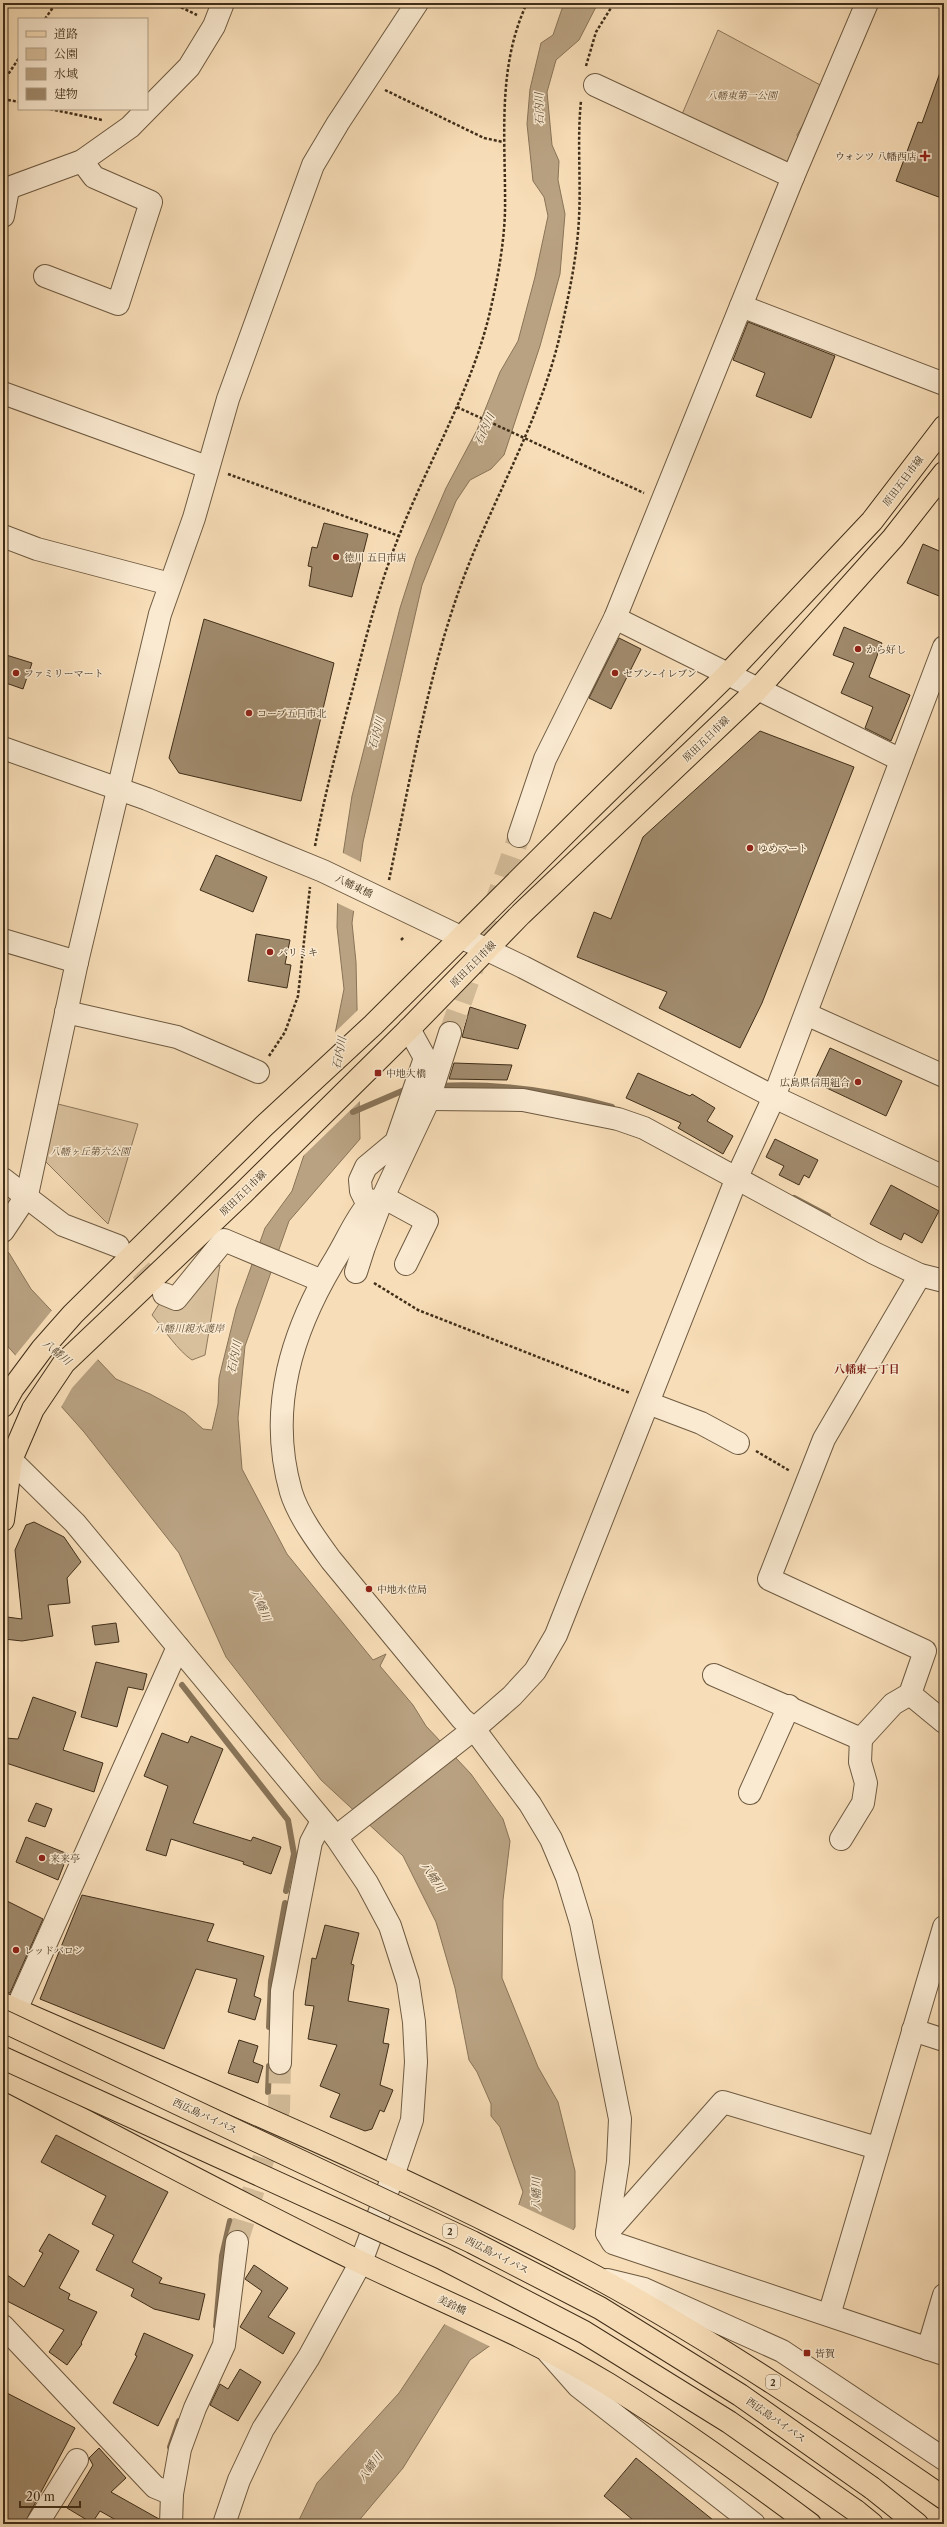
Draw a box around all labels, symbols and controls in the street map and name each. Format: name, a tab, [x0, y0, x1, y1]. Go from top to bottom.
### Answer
legend	[18, 18, 148, 110]
text: 道路	[54, 26, 78, 41]
text: 公園	[54, 46, 78, 61]
text: 水域	[54, 66, 78, 81]
text: 建物	[54, 86, 78, 101]
park label: 八幡東第一公園	[707, 89, 779, 102]
water label: 石内川	[532, 91, 546, 126]
place label: ウォンツ 八幡西店	[835, 150, 917, 163]
marker: ウォンツ 八幡西店	[920, 151, 930, 161]
water label: 石内川	[471, 410, 498, 447]
street label: 原田五日市線	[880, 453, 926, 509]
place label: 徳川 五日市店	[344, 551, 407, 564]
marker: 徳川 五日市店	[331, 552, 341, 562]
place label: から好し	[866, 643, 906, 656]
marker: から好し	[853, 644, 863, 654]
place label: ファミリーマート	[24, 667, 104, 680]
place label: セブン-イレブン	[623, 667, 697, 680]
marker: ファミリーマート	[11, 668, 21, 678]
marker: セブン-イレブン	[610, 668, 620, 678]
place label: コープ五日市北	[257, 707, 327, 720]
marker: コープ五日市北	[244, 708, 254, 718]
street label: 原田五日市線	[680, 713, 732, 765]
water label: 石内川	[365, 714, 387, 751]
place label: ゆめマート	[758, 842, 808, 855]
marker: ゆめマート	[745, 843, 755, 853]
street label: 八幡東橋	[333, 871, 375, 901]
street label: 原田五日市線	[447, 938, 499, 990]
place label: パリミキ	[278, 946, 318, 959]
marker: パリミキ	[265, 947, 275, 957]
water label: 石内川	[329, 1034, 349, 1071]
place label: 中地大橋	[386, 1067, 426, 1080]
marker: 中地大橋	[373, 1068, 383, 1078]
place label: 広島県信用組合	[780, 1076, 850, 1089]
marker: 広島県信用組合	[853, 1077, 863, 1087]
park label: 八幡ヶ丘第六公園	[50, 1145, 132, 1158]
street label: 原田五日市線	[217, 1167, 269, 1219]
park label: 八幡川親水護岸	[154, 1322, 225, 1335]
water label: 八幡川	[40, 1336, 75, 1369]
water label: 石内川	[224, 1338, 244, 1375]
district label: 八幡東一丁目	[834, 1362, 900, 1376]
place label: 中地水位局	[377, 1583, 427, 1596]
marker: 中地水位局	[364, 1584, 374, 1594]
water label: 八幡川	[248, 1587, 274, 1624]
place label: 来来亭	[50, 1852, 80, 1865]
marker: 来来亭	[37, 1853, 47, 1863]
water label: 八幡川	[418, 1859, 448, 1895]
place label: レッドバロン	[24, 1944, 84, 1957]
marker: レッドバロン	[11, 1945, 21, 1955]
street label: 西広島バイパス	[171, 2095, 239, 2137]
water label: 八幡川	[529, 2176, 543, 2211]
road number: 2	[443, 2224, 457, 2238]
street label: 西広島バイパス	[463, 2233, 531, 2277]
street label: 美鈴橋	[436, 2293, 468, 2317]
place label: 皆賀	[815, 2347, 835, 2360]
marker: 皆賀	[802, 2348, 812, 2358]
road number: 2	[766, 2375, 780, 2389]
street label: 西広島バイパス	[744, 2395, 808, 2445]
water label: 八幡川	[355, 2449, 386, 2484]
scale bar	[20, 2483, 80, 2509]
text: 20 m	[26, 2489, 55, 2504]

